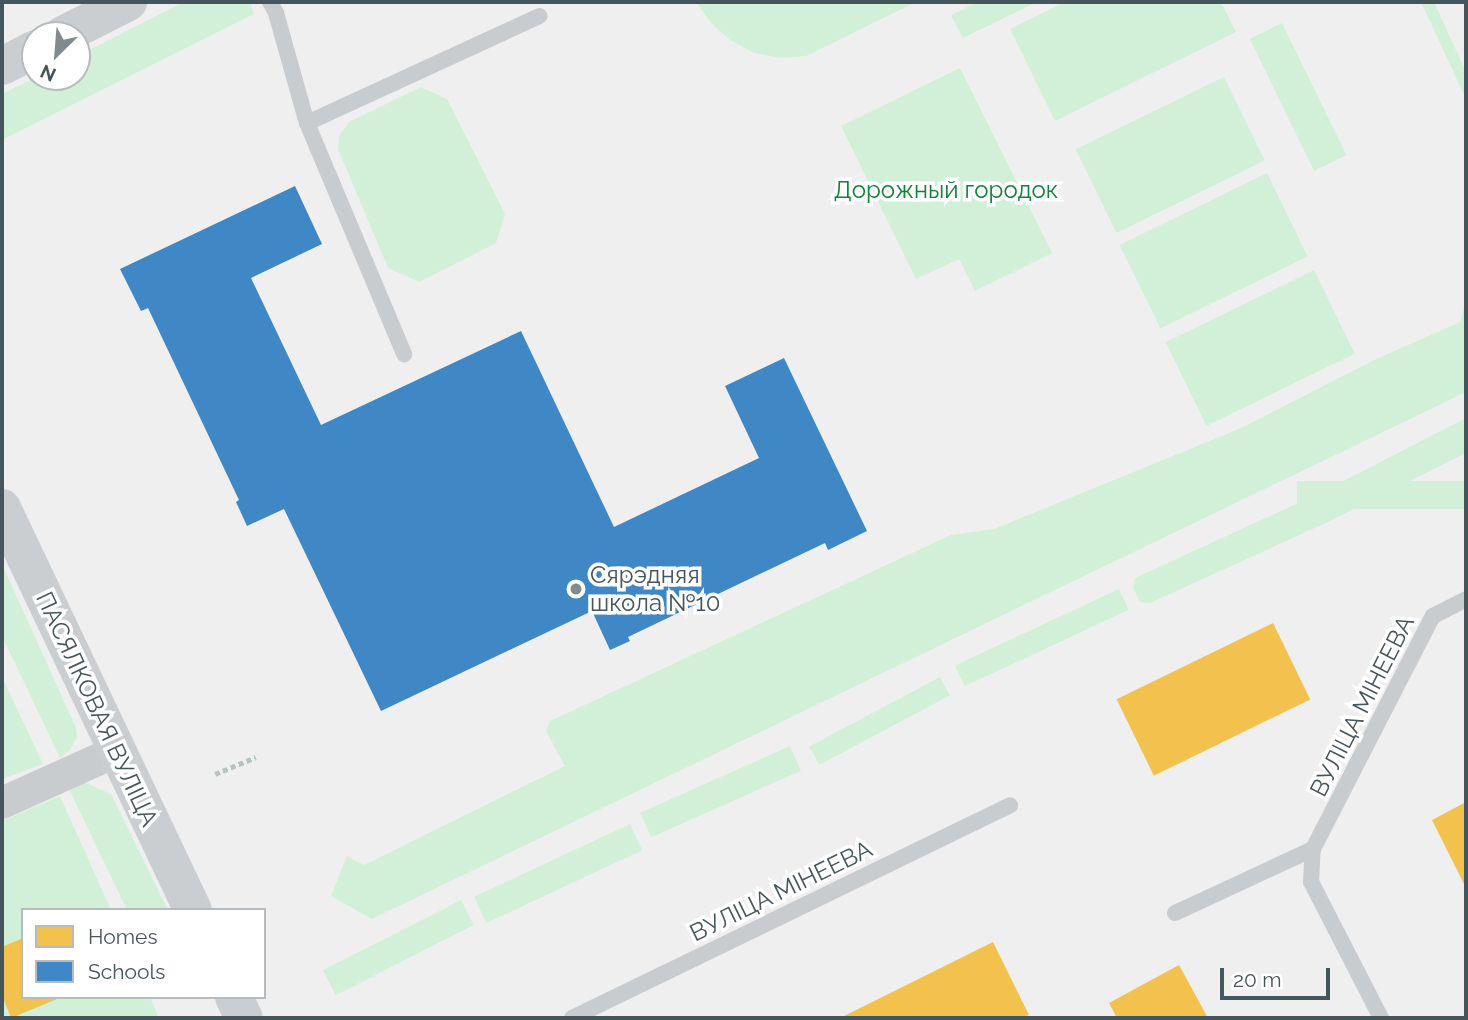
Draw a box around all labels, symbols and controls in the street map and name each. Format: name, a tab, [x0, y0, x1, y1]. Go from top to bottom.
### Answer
north arrow	[21, 21, 91, 91]
text: N	[37, 60, 59, 86]
park label: Дорожный городок	[834, 176, 1058, 204]
place label: Сярэдняя школа №10	[590, 561, 720, 617]
marker: Сярэдняя школа №10	[568, 581, 584, 597]
street label: ПАСЯЛКОВАЯ ВУЛІЦА	[30, 587, 164, 831]
street label: ВУЛІЦА МІНЕЕВА	[1304, 610, 1420, 802]
street label: ВУЛІЦА МІНЕЕВА	[685, 834, 877, 948]
legend	[21, 908, 266, 999]
text: Homes	[88, 924, 158, 949]
scale bar	[1223, 954, 1333, 998]
text: Schools	[88, 959, 165, 984]
text: 20 m	[1233, 967, 1281, 992]

